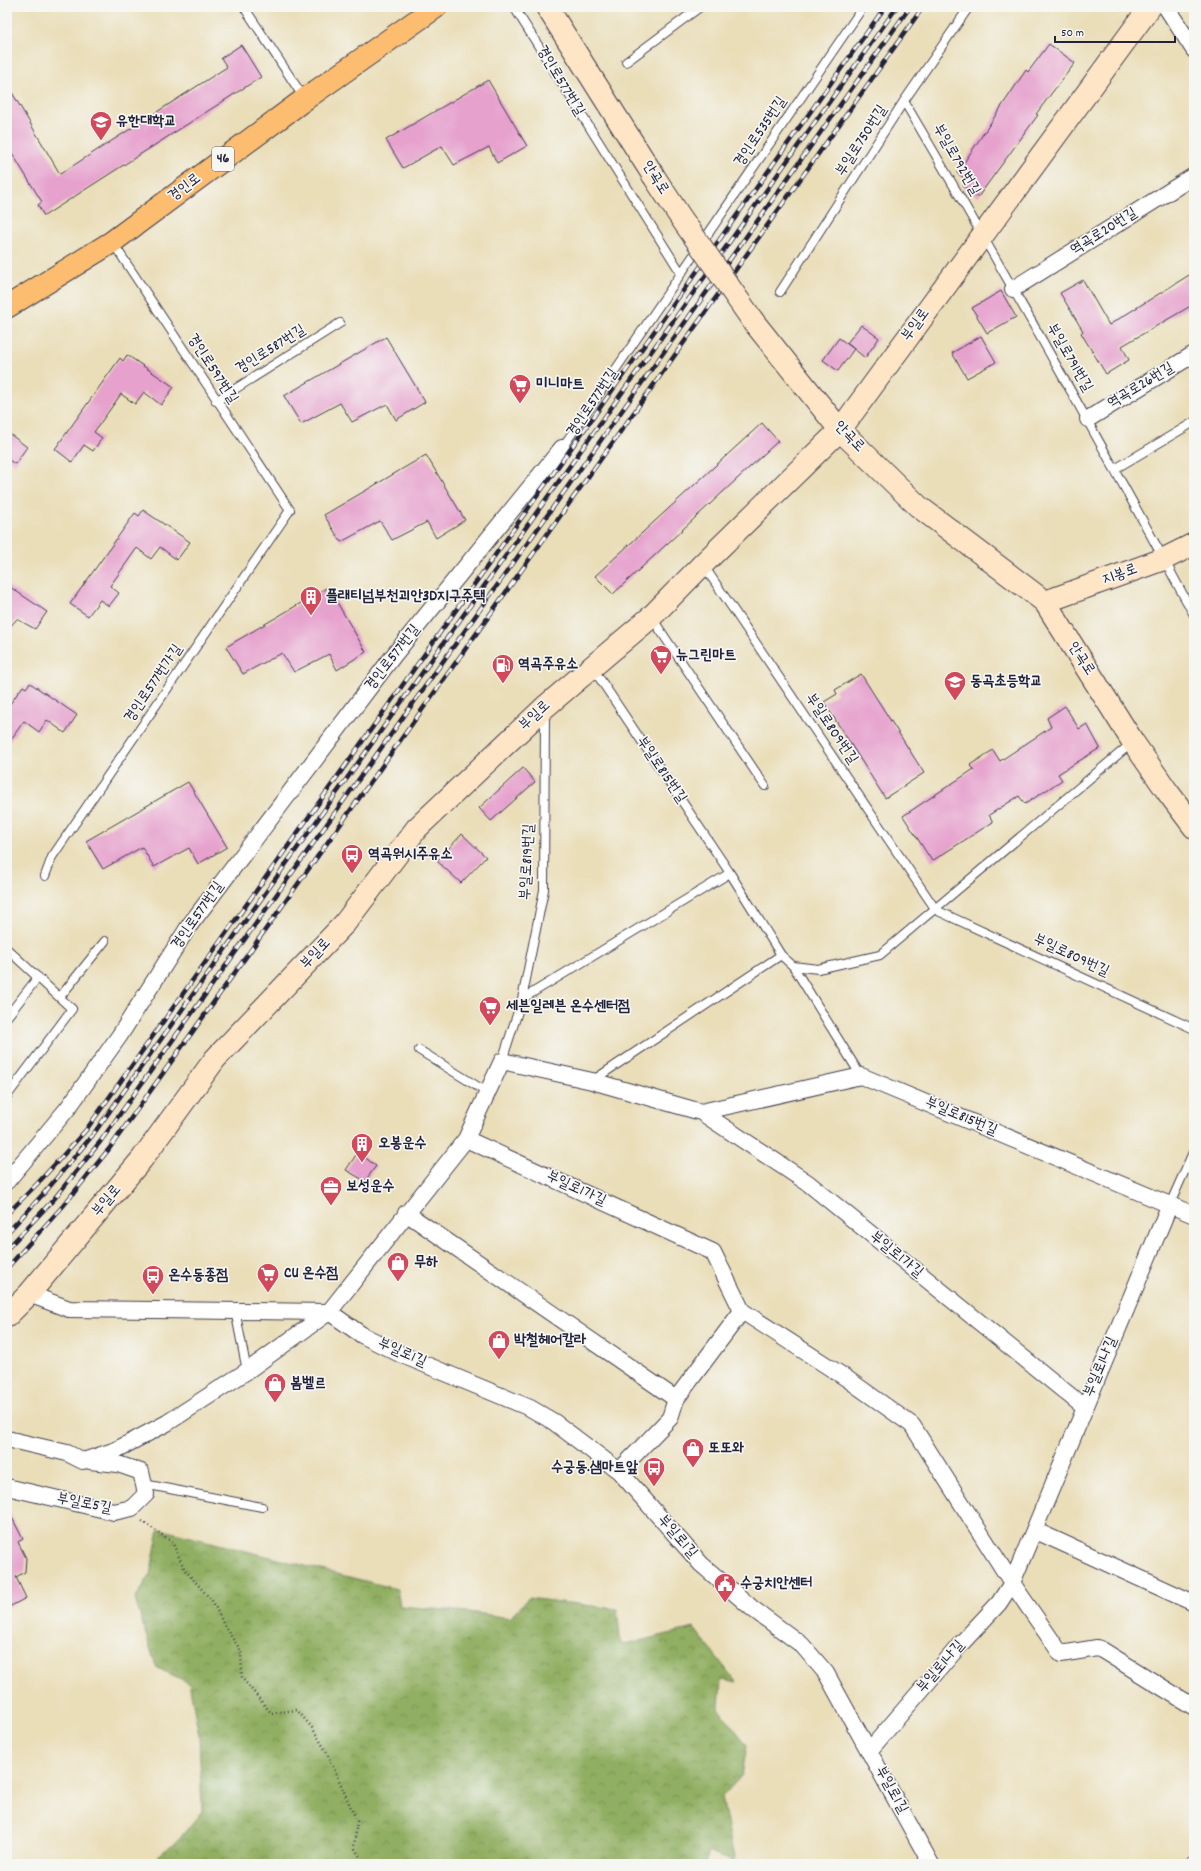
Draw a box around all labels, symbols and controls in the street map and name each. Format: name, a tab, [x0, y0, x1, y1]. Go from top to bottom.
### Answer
scale bar	[1055, 18, 1175, 44]
text: 50 m	[1061, 25, 1084, 42]
street label: 경인로577번길	[530, 42, 590, 120]
street label: 경인로535번길	[729, 92, 793, 172]
street label: 부일로750번길	[831, 101, 893, 181]
school or university icon: 유한대학교	[88, 109, 114, 142]
place label: 유한대학교	[116, 111, 176, 133]
street label: 부일로792번길	[927, 120, 985, 200]
road number: 46	[212, 147, 234, 171]
street label: 안곡로	[636, 157, 674, 199]
street label: 경인로	[164, 168, 206, 208]
street label: 역곡로20번길	[1066, 203, 1142, 261]
street label: 부일로	[896, 304, 936, 346]
street label: 부일로791번길	[1040, 319, 1098, 397]
street label: 경인로587번길	[232, 320, 310, 380]
street label: 경인로597번길	[181, 329, 243, 409]
street label: 역곡로26번길	[1104, 357, 1178, 415]
street label: 경인로577번길	[562, 364, 624, 442]
supermarket icon: 미니마트	[507, 372, 533, 405]
place label: 미니마트	[536, 374, 584, 396]
street label: 안곡로	[829, 416, 869, 458]
street label: 지봉로	[1099, 558, 1141, 592]
building icon: 플래티넘부천괴안3D지구주택	[298, 584, 324, 617]
place label: 플래티넘부천괴안3D지구주택	[326, 586, 485, 608]
street label: 경인로577번길	[360, 620, 426, 696]
street label: 안곡로	[1062, 638, 1100, 680]
street label: 경인로577번가길	[119, 640, 189, 728]
supermarket icon: 뉴그린마트	[648, 643, 674, 676]
place label: 뉴그린마트	[676, 645, 736, 667]
fuel station icon: 역곡주유소	[490, 652, 516, 685]
place label: 역곡주유소	[518, 654, 578, 676]
school or university icon: 동곡초등학교	[942, 669, 968, 702]
place label: 동곡초등학교	[970, 671, 1042, 693]
street label: 부일로809번길	[799, 689, 863, 769]
street label: 부일로	[514, 696, 556, 736]
street label: 부일로815번길	[630, 732, 692, 808]
street label: 부일로819번길	[515, 823, 541, 901]
bus stop icon: 역곡워시주유소	[339, 842, 365, 875]
place label: 역곡워시주유소	[368, 844, 453, 866]
street label: 경인로577번길	[166, 877, 230, 955]
street label: 부일로809번길	[1029, 929, 1113, 983]
street label: 부일로	[296, 933, 336, 975]
supermarket icon: 세븐일레븐 온수센터점	[477, 994, 503, 1027]
place label: 세븐일레븐 온수센터점	[506, 996, 630, 1018]
street label: 부일로815번길	[921, 1092, 1001, 1142]
building icon: 오봉운수	[349, 1131, 375, 1164]
place label: 오봉운수	[378, 1133, 426, 1155]
street label: 부일로1가길	[543, 1166, 609, 1212]
office icon: 보성운수	[318, 1174, 344, 1207]
place label: 보성운수	[346, 1176, 394, 1198]
street label: 부일로	[87, 1180, 127, 1222]
street label: 부일로1가길	[864, 1226, 928, 1284]
shop icon: 무하	[385, 1250, 411, 1283]
place label: 무하	[414, 1252, 438, 1274]
supermarket icon: CU 온수점	[255, 1261, 281, 1294]
bus stop icon: 온수동종점	[140, 1263, 166, 1296]
place label: CU 온수점	[284, 1263, 338, 1285]
place label: 온수동종점	[168, 1265, 228, 1287]
shop icon: 박철헤어칼라	[486, 1328, 512, 1361]
place label: 박철헤어칼라	[514, 1330, 586, 1352]
street label: 부일로1길	[374, 1332, 430, 1374]
street label: 부일로1나길	[1078, 1333, 1124, 1401]
shop icon: 봄벨르	[262, 1371, 288, 1404]
place label: 봄벨르	[290, 1373, 326, 1395]
shop icon: 또또와	[680, 1436, 706, 1469]
place label: 또또와	[708, 1438, 744, 1460]
bus stop icon: 수궁동.샘마트앞	[641, 1455, 667, 1488]
place label: 수궁동.샘마트앞	[551, 1457, 638, 1479]
street label: 부일로5길	[55, 1488, 113, 1520]
street label: 부일로1길	[652, 1510, 702, 1564]
public building icon: 수궁치안센터	[712, 1571, 738, 1604]
place label: 수궁치안센터	[740, 1573, 812, 1595]
street label: 부일로1나길	[912, 1636, 970, 1698]
street label: 부일로1길	[869, 1762, 913, 1818]

